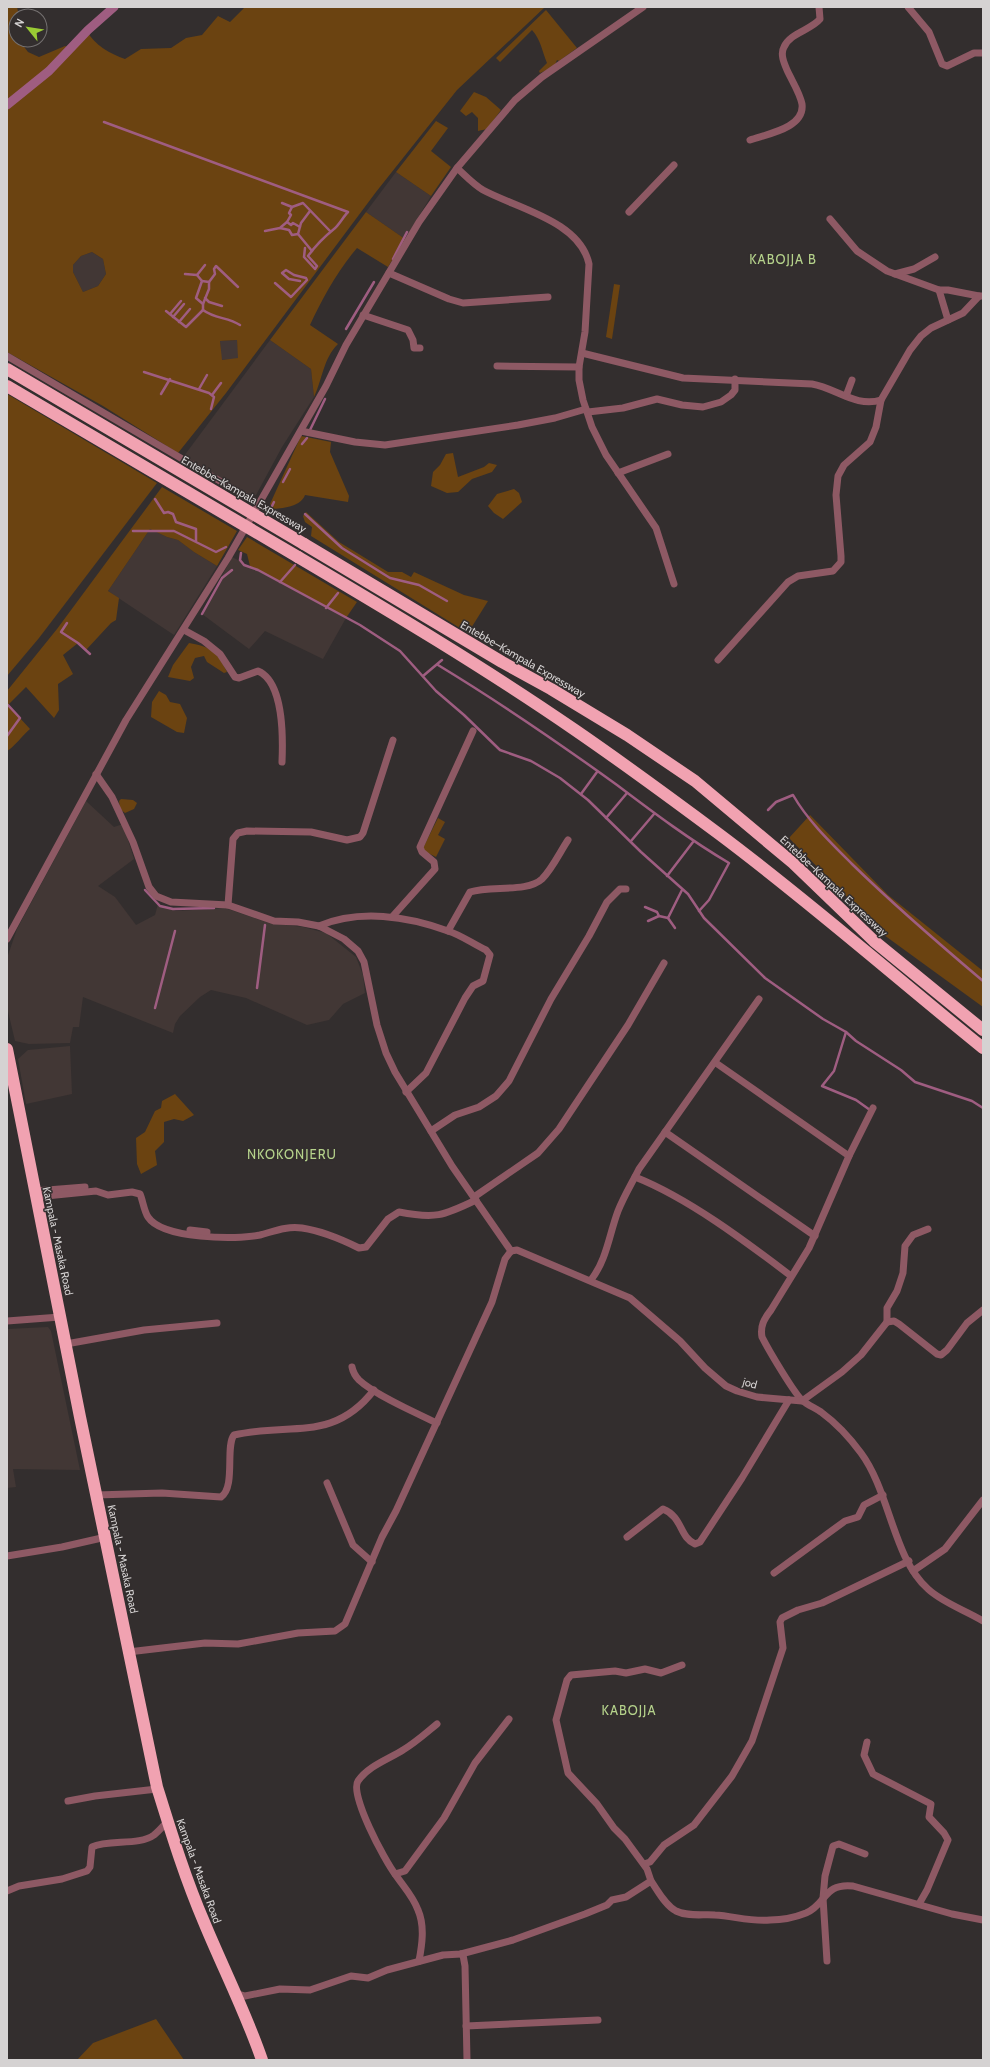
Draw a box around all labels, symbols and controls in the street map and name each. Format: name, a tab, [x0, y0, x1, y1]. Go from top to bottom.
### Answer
north arrow	[8, 8, 48, 48]
text: N	[11, 16, 27, 30]
district label: KABOJJA B	[749, 251, 817, 267]
street label: Entebbe–Kampala Expressway	[179, 452, 309, 536]
street label: Entebbe–Kampala Expressway	[458, 617, 588, 701]
street label: Entebbe–Kampala Expressway	[777, 832, 891, 940]
district label: NKOKONJERU	[247, 1146, 337, 1162]
street label: Kampala - Masaka Road	[40, 1185, 76, 1297]
street label: jod	[740, 1374, 759, 1392]
street label: Kampala - Masaka Road	[105, 1503, 141, 1615]
district label: KABOJJA	[602, 1702, 656, 1718]
street label: Kampala - Masaka Road	[174, 1817, 224, 1925]

